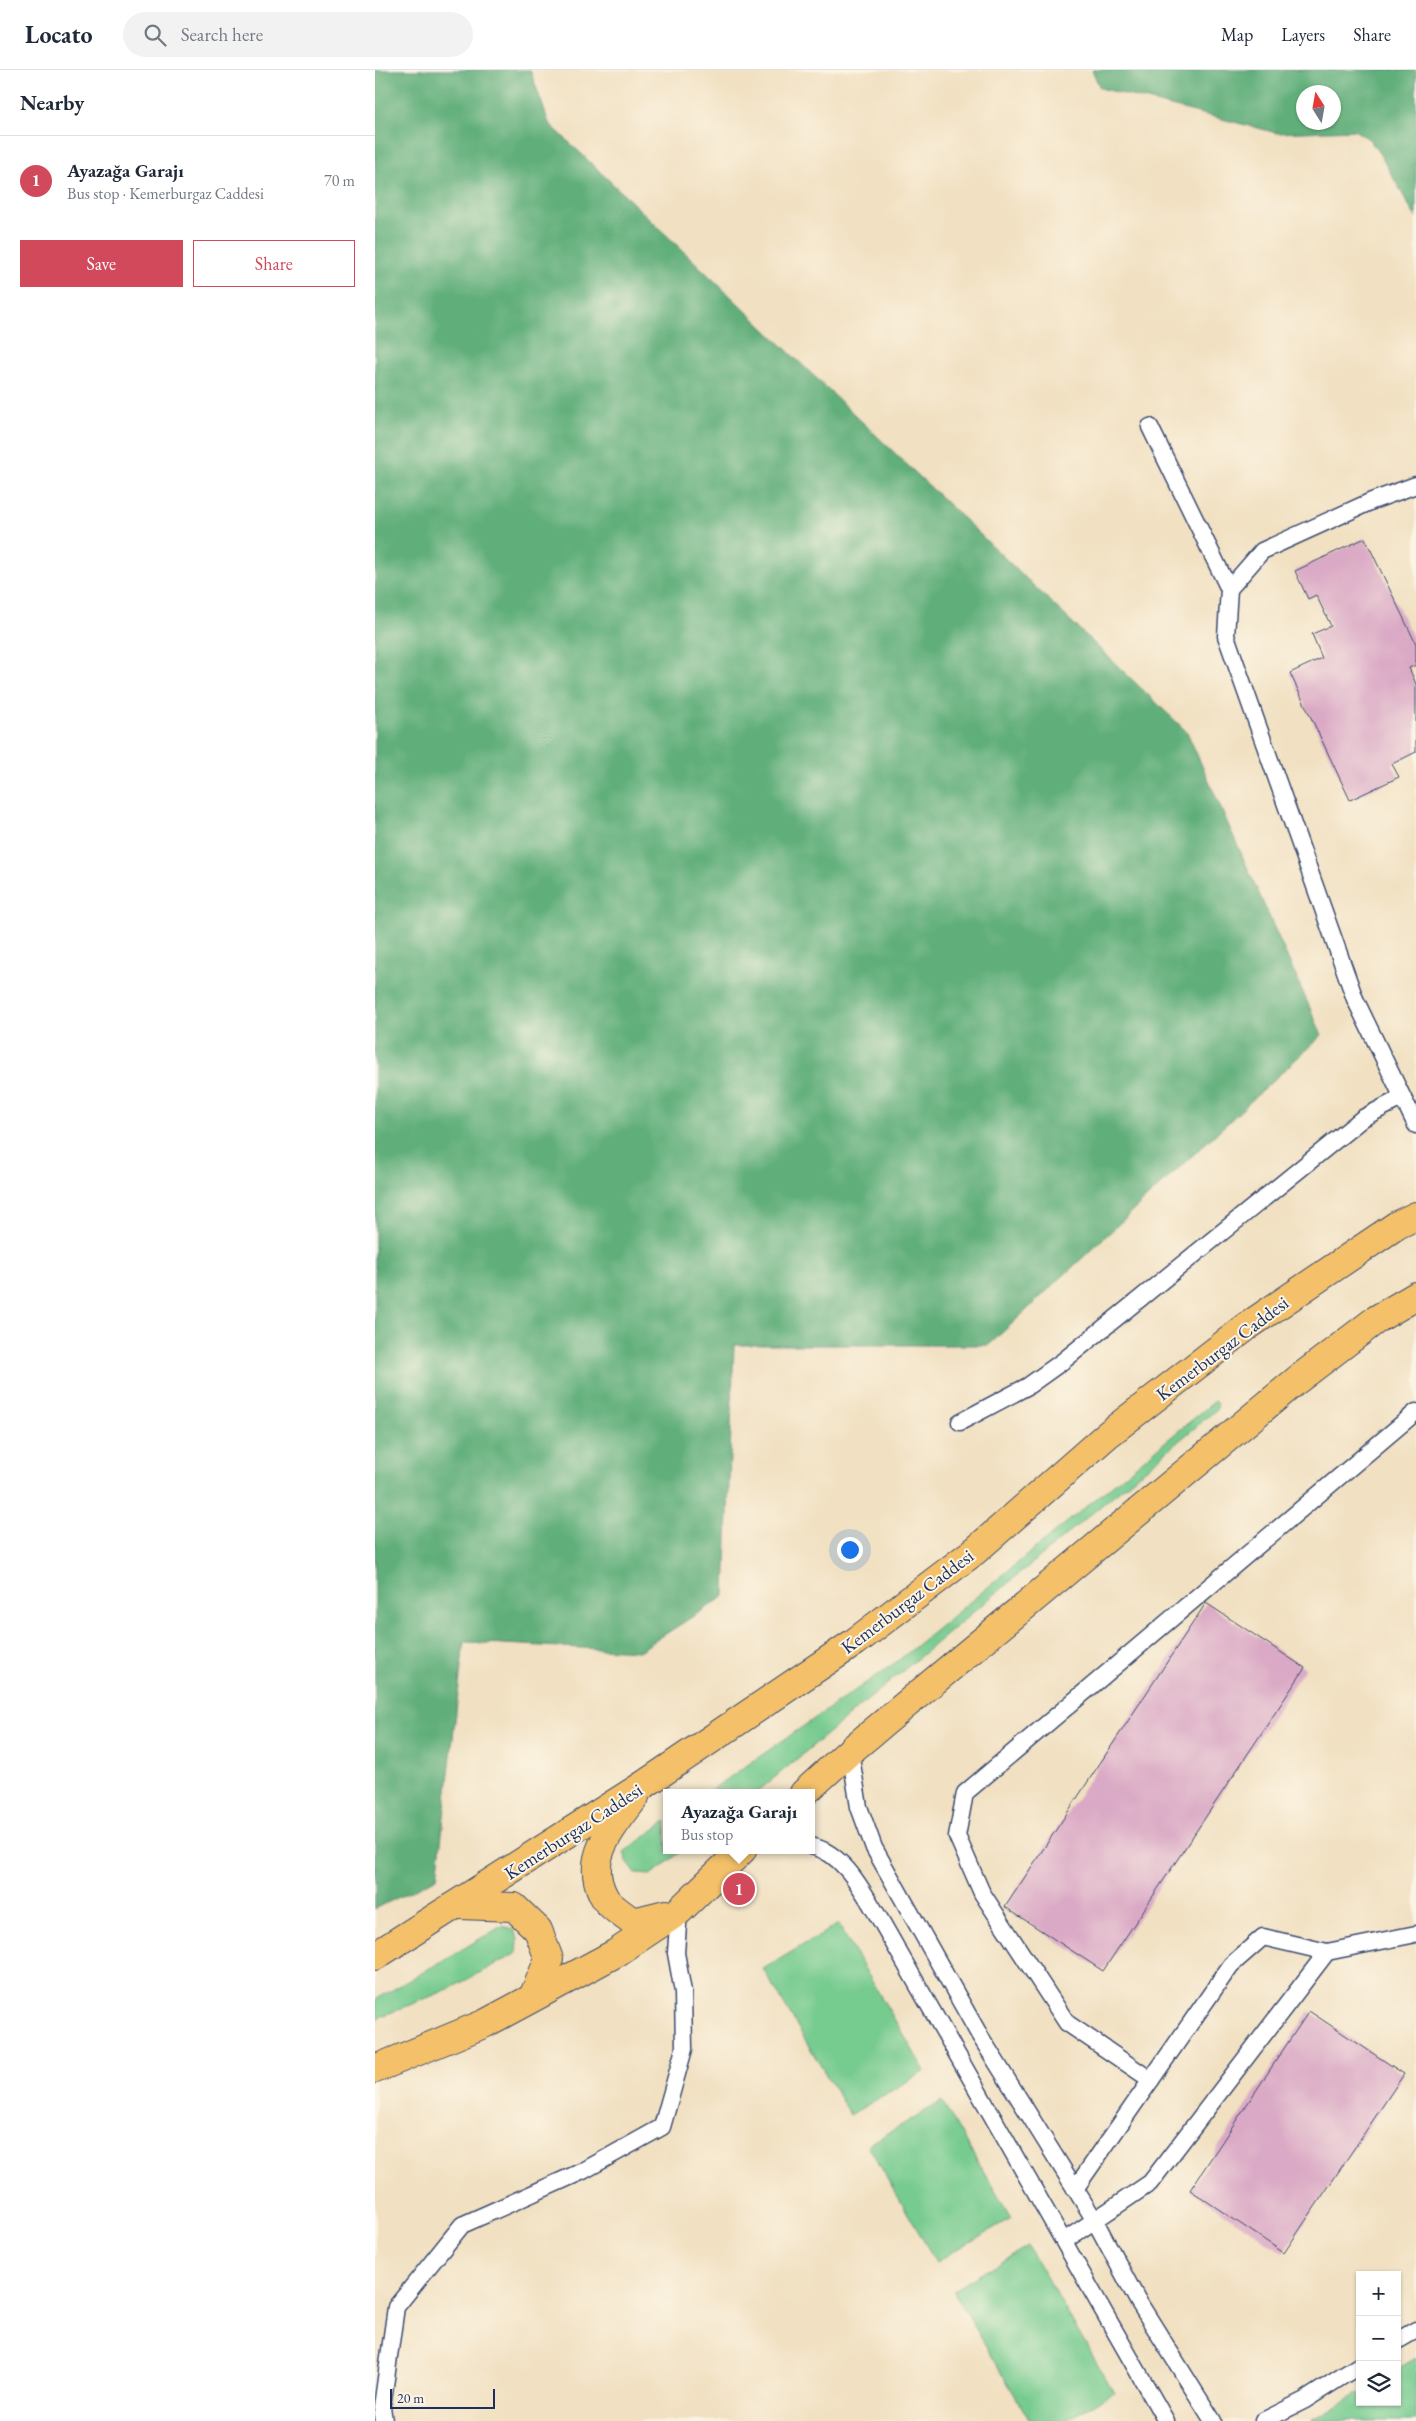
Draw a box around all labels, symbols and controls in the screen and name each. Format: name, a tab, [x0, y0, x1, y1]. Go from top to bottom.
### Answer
search box	[123, 12, 473, 57]
text: Locato	[25, 19, 93, 50]
icon: search	[141, 21, 169, 49]
text: Search here	[181, 22, 263, 47]
text: Map	[1221, 23, 1253, 46]
text: Layers	[1281, 23, 1325, 46]
text: Share	[1353, 23, 1391, 46]
north arrow	[1296, 85, 1341, 130]
text: Nearby	[20, 89, 84, 116]
text: Ayazağa Garajı	[67, 158, 184, 183]
text: 1	[32, 170, 40, 191]
text: 70 m	[324, 170, 355, 191]
text: Bus stop · Kemerburgaz Caddesi	[67, 183, 264, 204]
button: Save	[20, 240, 183, 287]
button: Share	[193, 240, 355, 287]
street label: Kemerburgaz Caddesi	[1151, 1290, 1294, 1407]
your location	[837, 1537, 863, 1563]
street label: Kemerburgaz Caddesi	[836, 1543, 979, 1660]
street label: Kemerburgaz Caddesi	[499, 1777, 647, 1885]
popup	[663, 1789, 815, 1854]
text: Ayazağa Garajı	[681, 1799, 797, 1824]
text: Bus stop	[681, 1824, 733, 1845]
pin: 1	[723, 1870, 755, 1908]
map controls	[1356, 2271, 1401, 2406]
button: +	[1356, 2271, 1401, 2316]
button: −	[1356, 2316, 1401, 2361]
button: layers	[1356, 2361, 1401, 2406]
scale bar	[390, 2386, 495, 2409]
text: 20 m	[397, 2389, 424, 2407]

